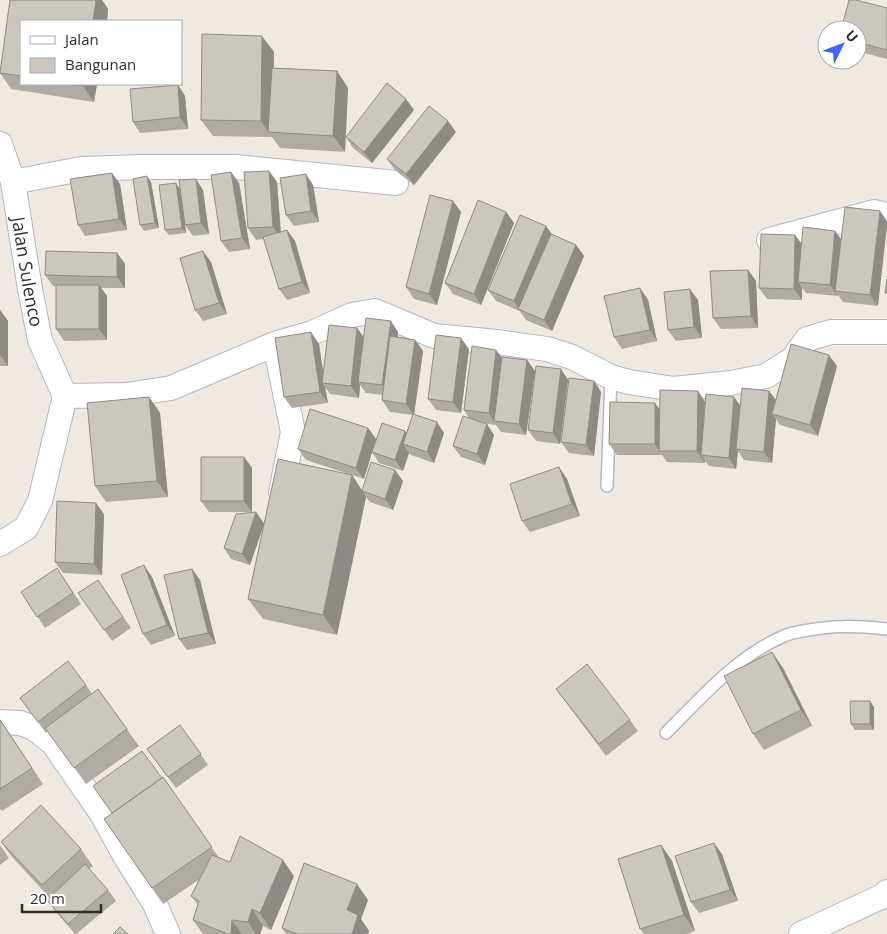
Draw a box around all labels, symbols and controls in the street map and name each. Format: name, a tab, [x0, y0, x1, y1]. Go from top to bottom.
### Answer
legend	[20, 20, 182, 85]
north arrow	[817, 20, 867, 70]
text: U	[841, 26, 863, 46]
text: Jalan	[63, 29, 99, 49]
text: Bangunan	[65, 54, 136, 74]
street label: Jalan Sulenco	[6, 213, 49, 329]
scale bar	[22, 882, 101, 914]
text: 20 m	[30, 888, 65, 908]

